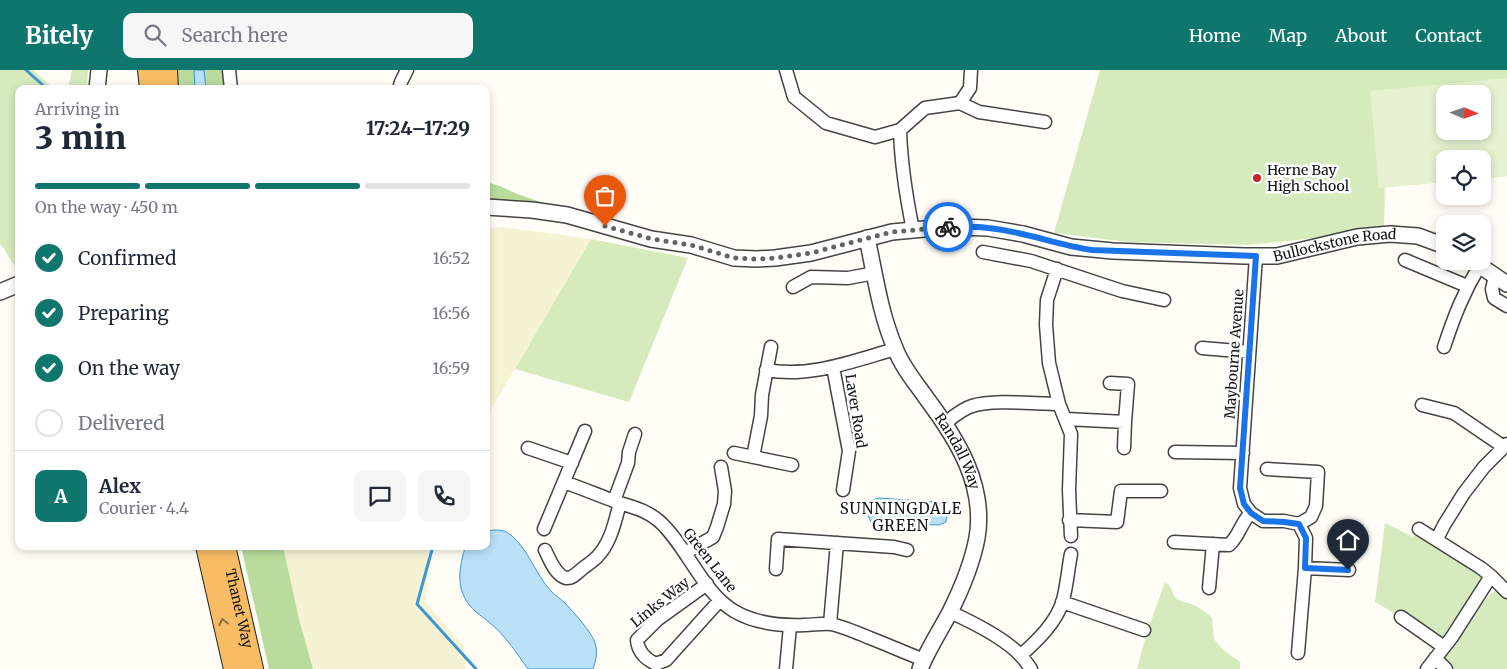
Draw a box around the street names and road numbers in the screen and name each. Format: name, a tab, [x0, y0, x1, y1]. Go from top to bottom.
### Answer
street label: Bullockstone Road	[1271, 225, 1397, 266]
street label: Maybourne Avenue	[1220, 288, 1248, 420]
street label: Laver Road	[841, 372, 871, 450]
street label: Randall Way	[931, 409, 984, 492]
street label: Green Lane	[679, 524, 741, 596]
street label: Thanet Way	[221, 567, 257, 651]
street label: Links Way	[627, 572, 694, 631]

